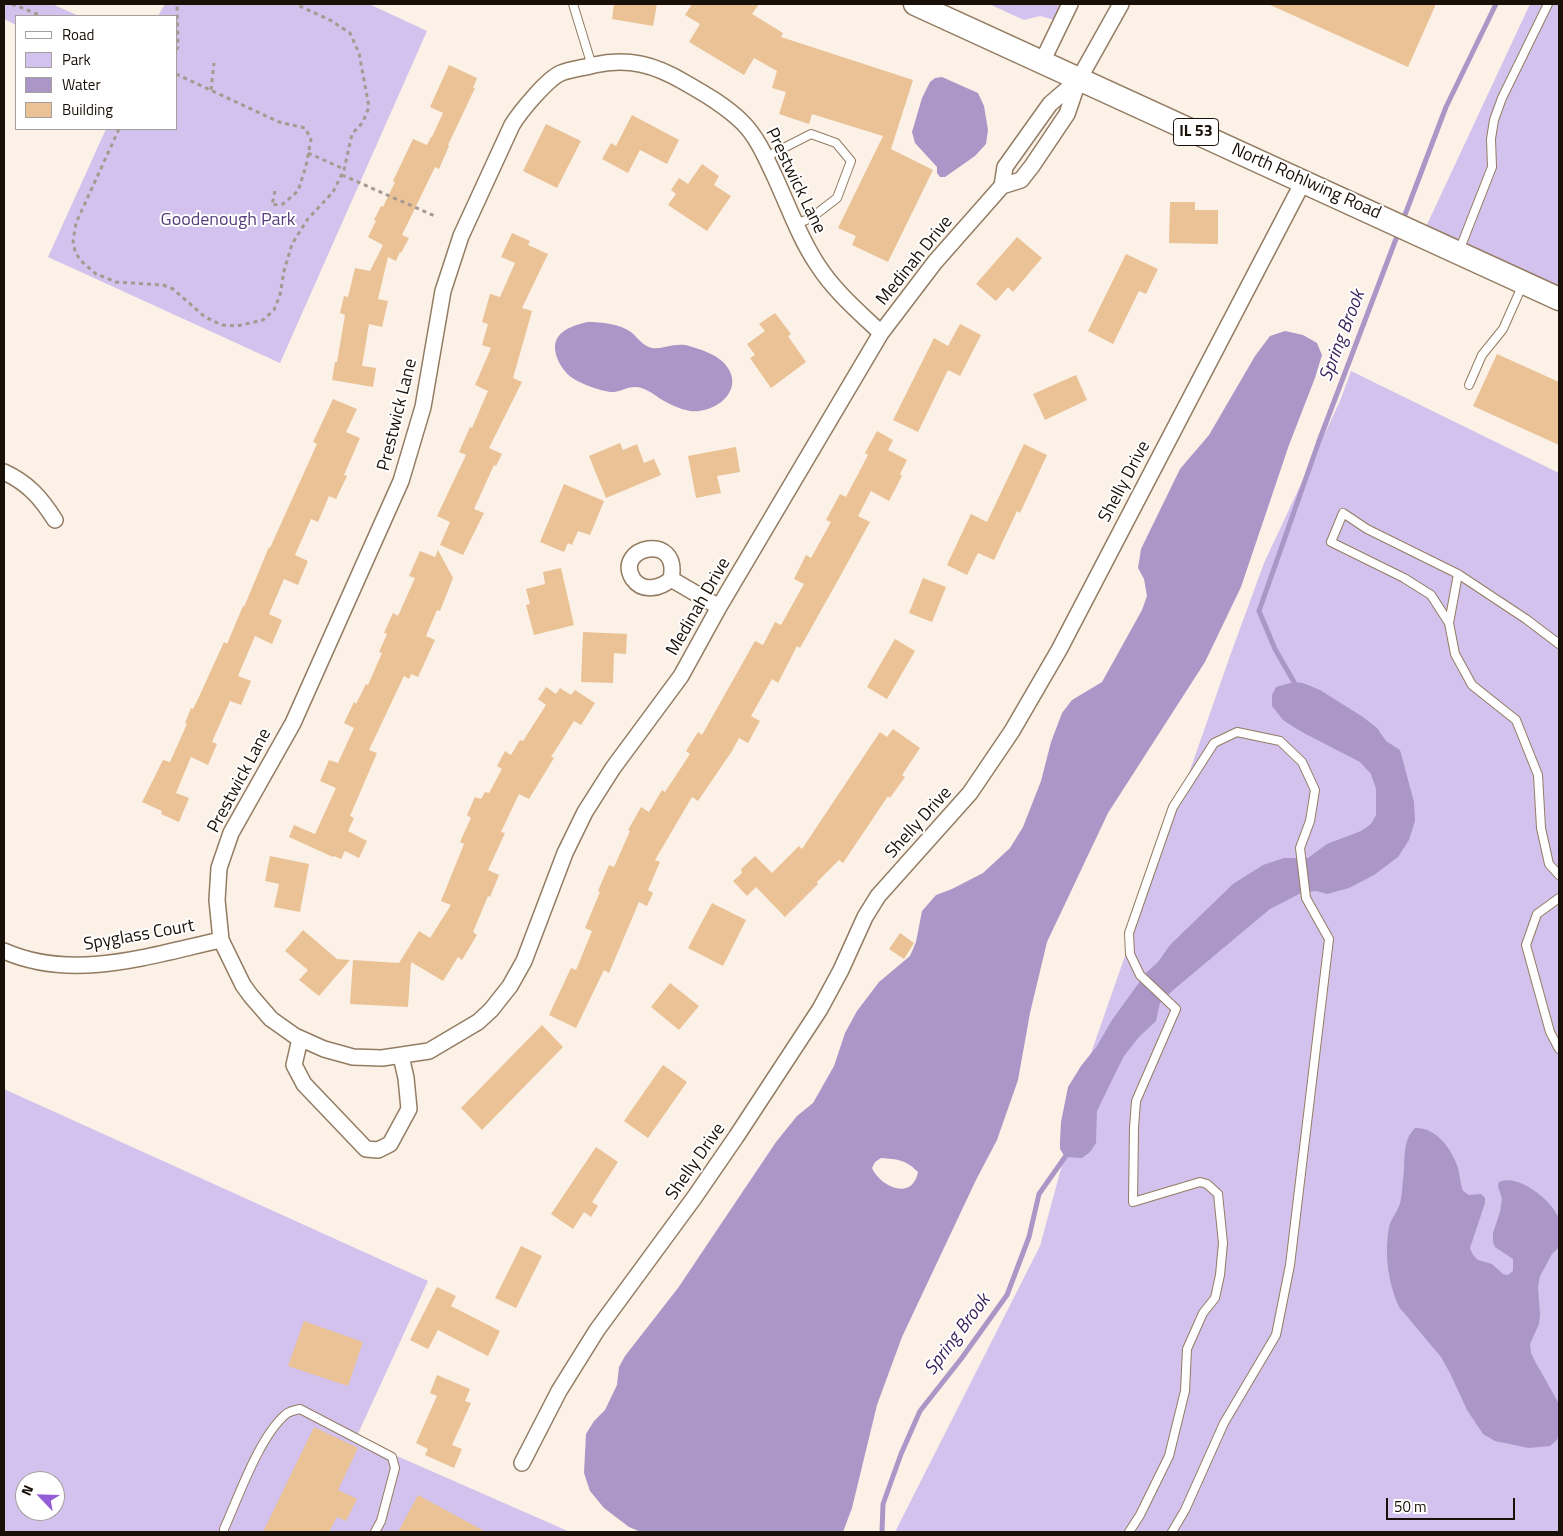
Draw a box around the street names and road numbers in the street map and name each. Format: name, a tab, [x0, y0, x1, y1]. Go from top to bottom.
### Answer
road number: IL 53	[1174, 118, 1218, 146]
street label: Prestwick Lane	[760, 125, 830, 237]
street label: North Rohlwing Road	[1228, 139, 1384, 225]
street label: Medinah Drive	[872, 212, 958, 310]
street label: Prestwick Lane	[374, 357, 422, 473]
street label: Shelly Drive	[1095, 438, 1155, 526]
street label: Medinah Drive	[662, 554, 736, 660]
street label: Prestwick Lane	[203, 725, 277, 837]
street label: Shelly Drive	[881, 783, 957, 863]
street label: Spyglass Court	[82, 916, 196, 956]
street label: Shelly Drive	[662, 1119, 730, 1205]

